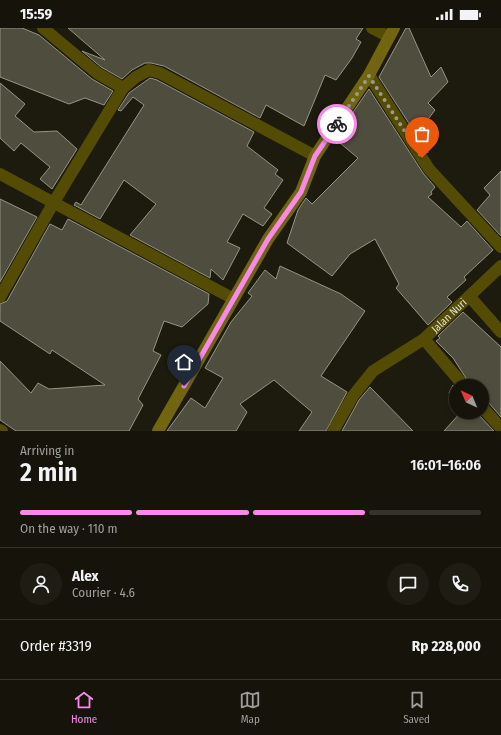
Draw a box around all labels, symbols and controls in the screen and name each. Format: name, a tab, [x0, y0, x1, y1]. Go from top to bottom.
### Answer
text: 15:59	[20, 5, 52, 23]
courier	[317, 104, 357, 144]
icon: bike	[326, 113, 348, 135]
pin	[405, 117, 439, 158]
icon: bag	[411, 123, 433, 145]
street label: Jalan Nuri	[428, 295, 469, 335]
pin	[167, 345, 201, 386]
icon: home	[173, 351, 195, 373]
north arrow	[449, 379, 489, 419]
map controls	[449, 379, 489, 419]
text: Arriving in	[20, 443, 74, 458]
text: 16:01–16:06	[410, 456, 481, 474]
text: 2 min	[20, 457, 78, 488]
text: On the way · 110 m	[20, 521, 118, 536]
button: person	[20, 563, 62, 605]
button: chat	[387, 563, 429, 605]
button: phone	[439, 563, 481, 605]
text: Alex	[72, 567, 99, 585]
text: Courier · 4.6	[72, 585, 135, 600]
text: Order #3319	[20, 637, 92, 655]
text: Rp 228,000	[412, 637, 481, 655]
tab: Home	[71, 689, 97, 726]
tab: Map	[239, 689, 261, 726]
tab: Saved	[403, 689, 430, 726]

